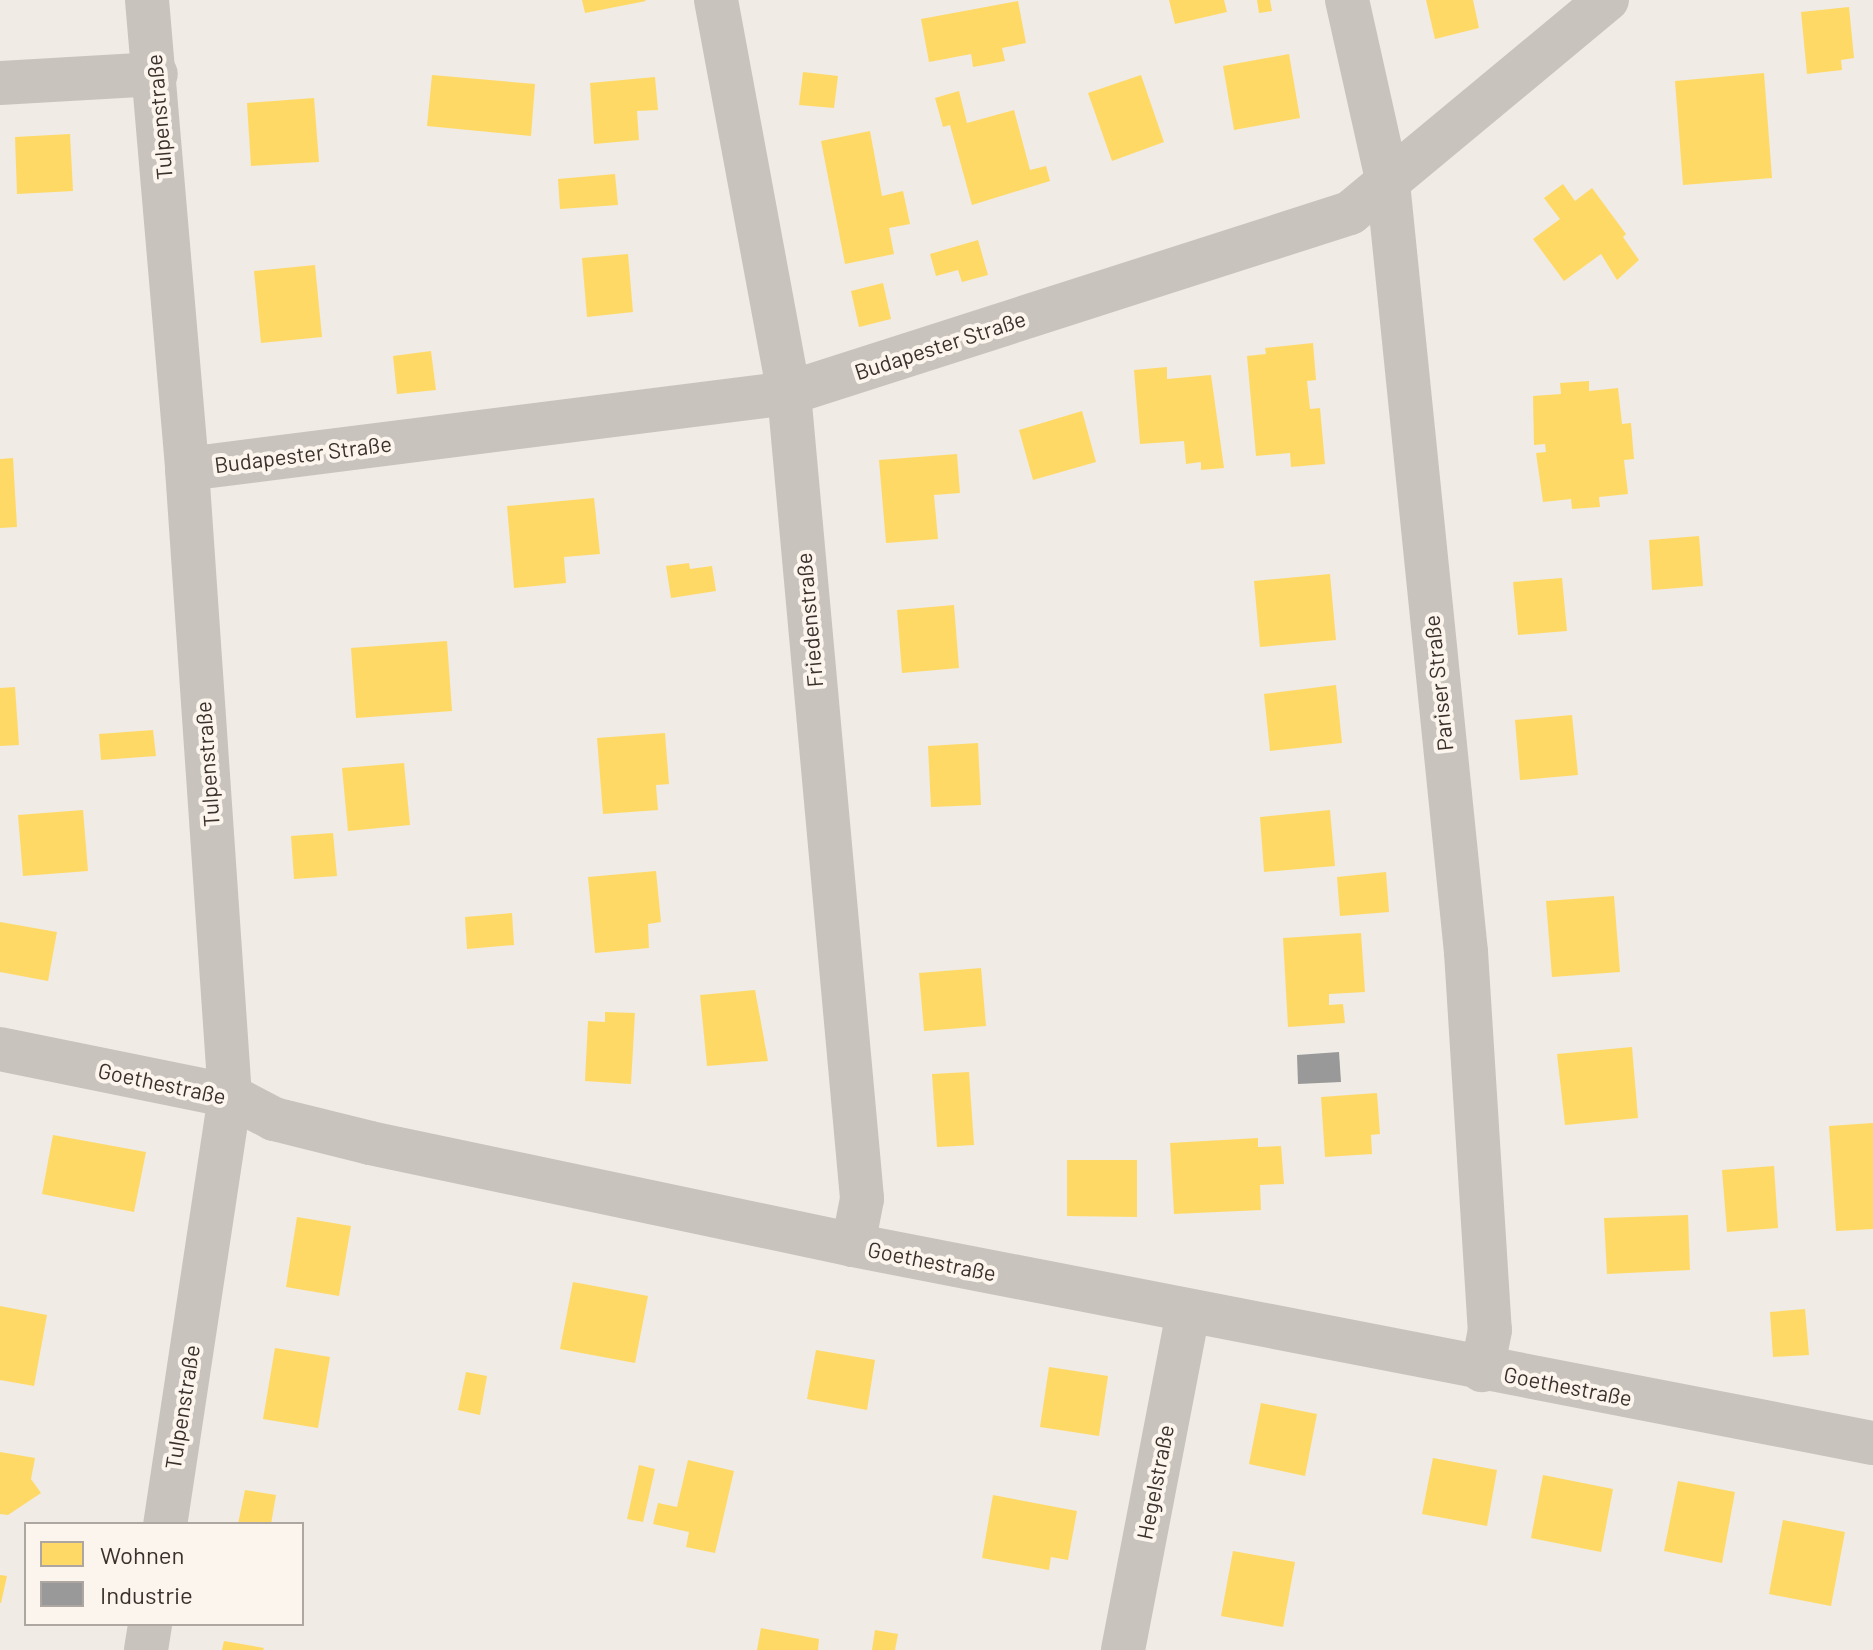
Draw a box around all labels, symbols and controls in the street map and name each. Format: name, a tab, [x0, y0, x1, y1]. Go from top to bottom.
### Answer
street label: Tulpenstraße	[140, 53, 178, 181]
street label: Budapester Straße	[851, 305, 1029, 385]
street label: Budapester Straße	[213, 430, 393, 478]
street label: Friedenstraße	[790, 552, 828, 688]
street label: Pariser Straße	[1418, 614, 1458, 752]
street label: Tulpenstraße	[189, 700, 225, 828]
street label: Goethestraße	[96, 1057, 228, 1109]
street label: Goethestraße	[866, 1236, 998, 1286]
street label: Tulpenstraße	[159, 1343, 205, 1471]
street label: Goethestraße	[1502, 1361, 1634, 1411]
street label: Hegelstraße	[1131, 1422, 1179, 1542]
legend	[24, 1522, 304, 1626]
text: Wohnen	[100, 1540, 184, 1569]
text: Industrie	[100, 1580, 193, 1609]

